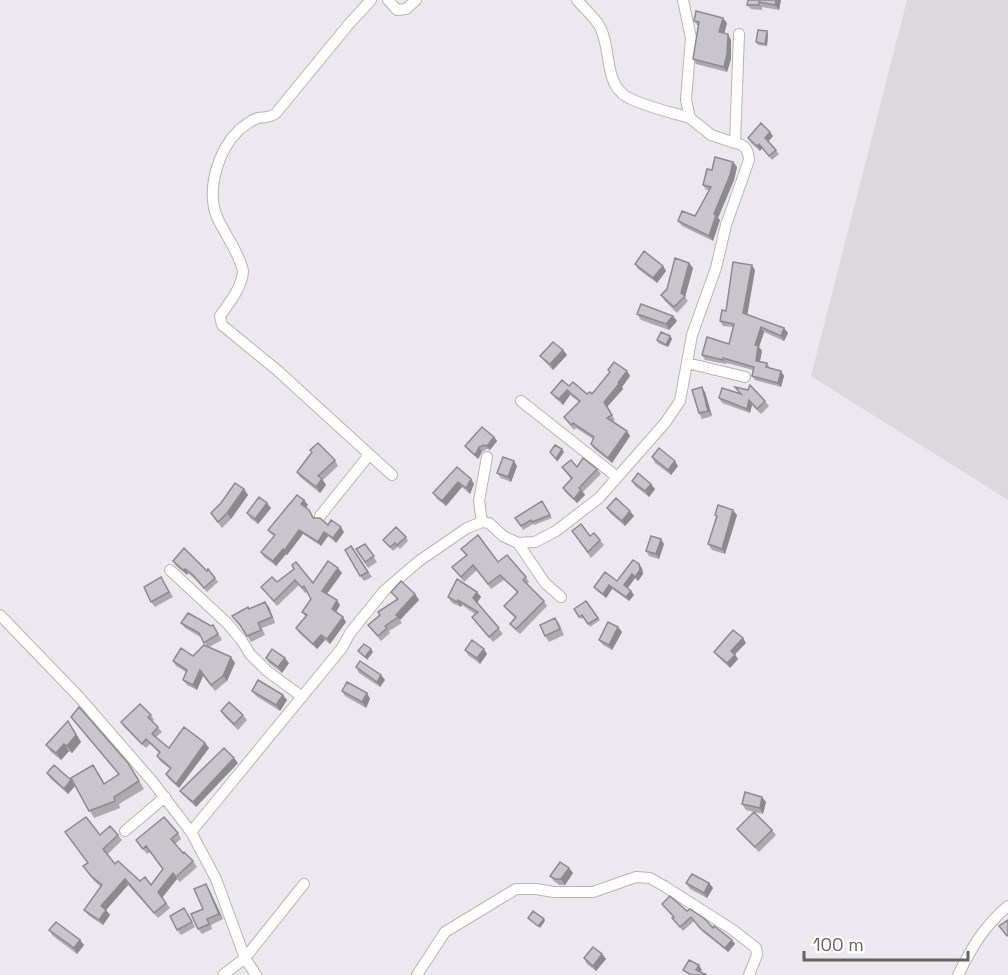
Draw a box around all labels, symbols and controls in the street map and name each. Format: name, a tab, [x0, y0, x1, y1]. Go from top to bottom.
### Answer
scale bar	[804, 924, 968, 962]
text: 100 m	[813, 933, 864, 956]

